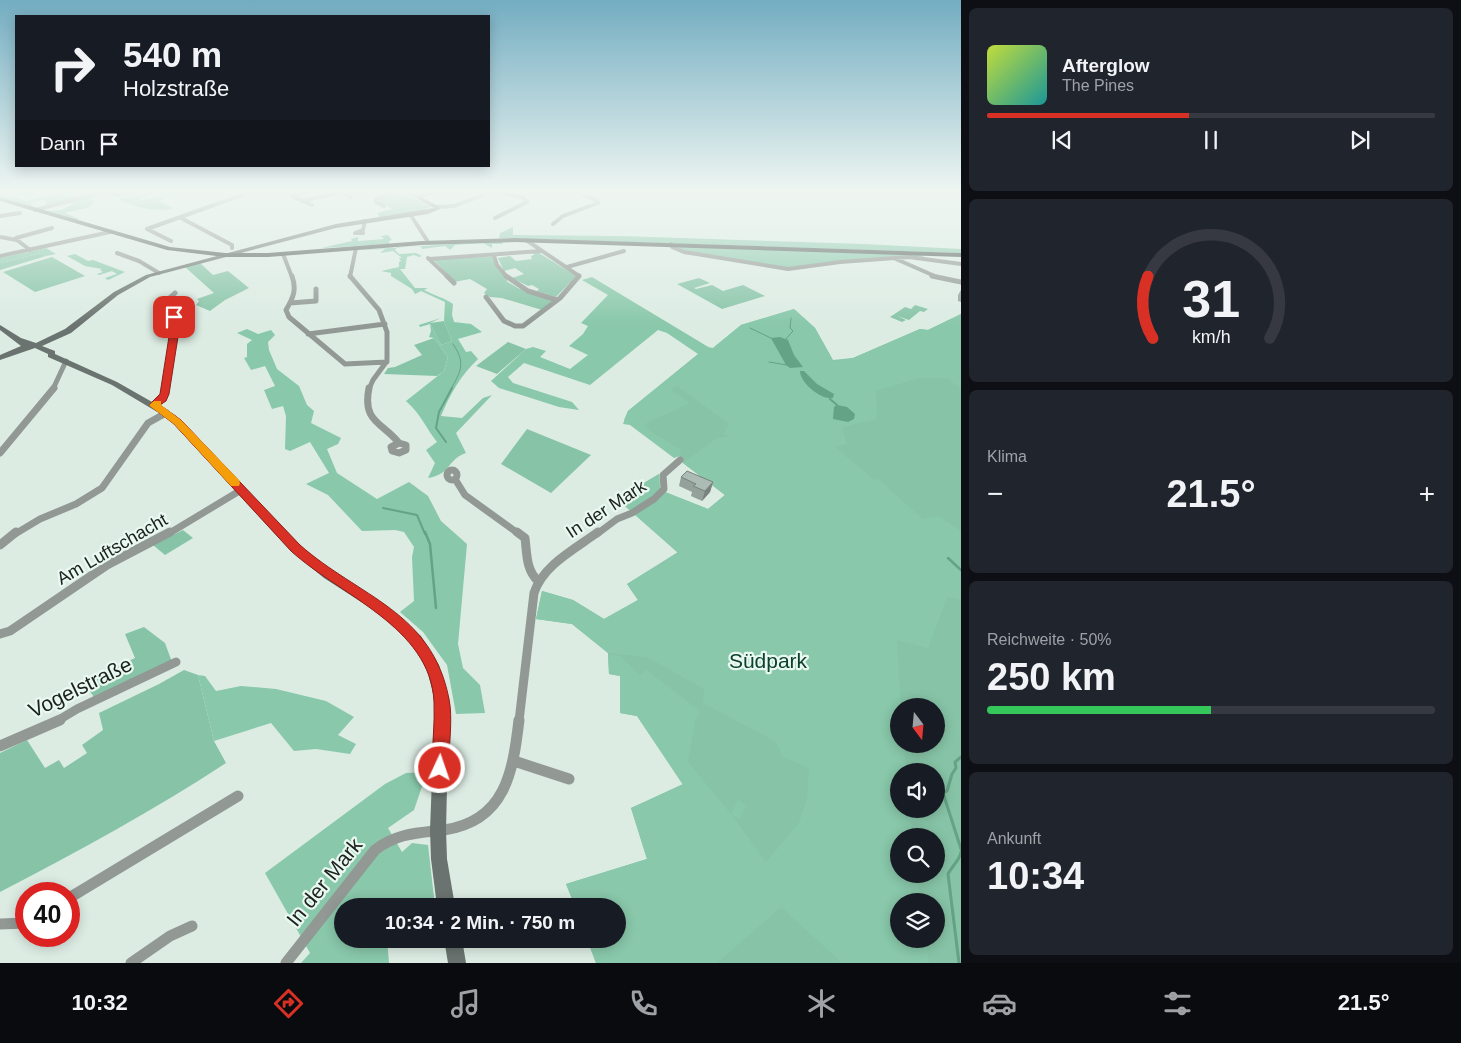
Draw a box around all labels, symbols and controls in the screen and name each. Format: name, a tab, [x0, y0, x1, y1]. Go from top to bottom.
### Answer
icon: right	[40, 35, 105, 100]
text: 540 m	[123, 35, 222, 74]
text: Afterglow	[1062, 55, 1150, 76]
text: Holzstraße	[123, 76, 229, 101]
text: The Pines	[1062, 77, 1134, 94]
icon: previous	[1048, 126, 1076, 154]
icon: pause	[1197, 126, 1225, 154]
icon: next	[1346, 126, 1374, 154]
icon: arrive	[95, 130, 123, 158]
text: Dann	[40, 133, 85, 154]
text: 31	[1182, 270, 1240, 328]
pin	[153, 296, 195, 338]
icon: arrive	[160, 303, 188, 331]
text: km/h	[1192, 327, 1230, 347]
text: Klima	[987, 448, 1027, 465]
text: 21.5°	[1166, 473, 1256, 515]
street label: In der Mark	[562, 475, 650, 542]
text: −	[987, 478, 1003, 509]
text: +	[1419, 478, 1435, 509]
street label: Am Luftschacht	[53, 509, 171, 589]
text: Reichweite · 50%	[987, 631, 1112, 648]
park label: Südpark	[729, 649, 808, 672]
street label: Vogelstraße	[25, 652, 135, 722]
text: 250 km	[987, 656, 1116, 698]
north arrow	[890, 698, 945, 752]
map controls	[890, 698, 945, 948]
position arrow	[413, 741, 465, 793]
button: sound	[890, 763, 945, 818]
button: search	[890, 828, 945, 883]
text: Ankunft	[987, 830, 1041, 847]
street label: In der Mark	[282, 833, 367, 931]
text: 10:34	[987, 855, 1084, 897]
speed limit sign: 40	[15, 882, 80, 947]
button: layers	[890, 893, 945, 948]
text: 10:34 · 2 Min. · 750 m	[385, 912, 575, 933]
icon: directions	[271, 986, 306, 1021]
icon: music	[448, 986, 483, 1021]
icon: phone	[626, 986, 661, 1021]
icon: climate	[804, 986, 839, 1021]
icon: car	[982, 986, 1017, 1021]
icon: filters	[1160, 986, 1195, 1021]
text: 10:32	[71, 990, 128, 1015]
text: 21.5°	[1338, 990, 1389, 1015]

